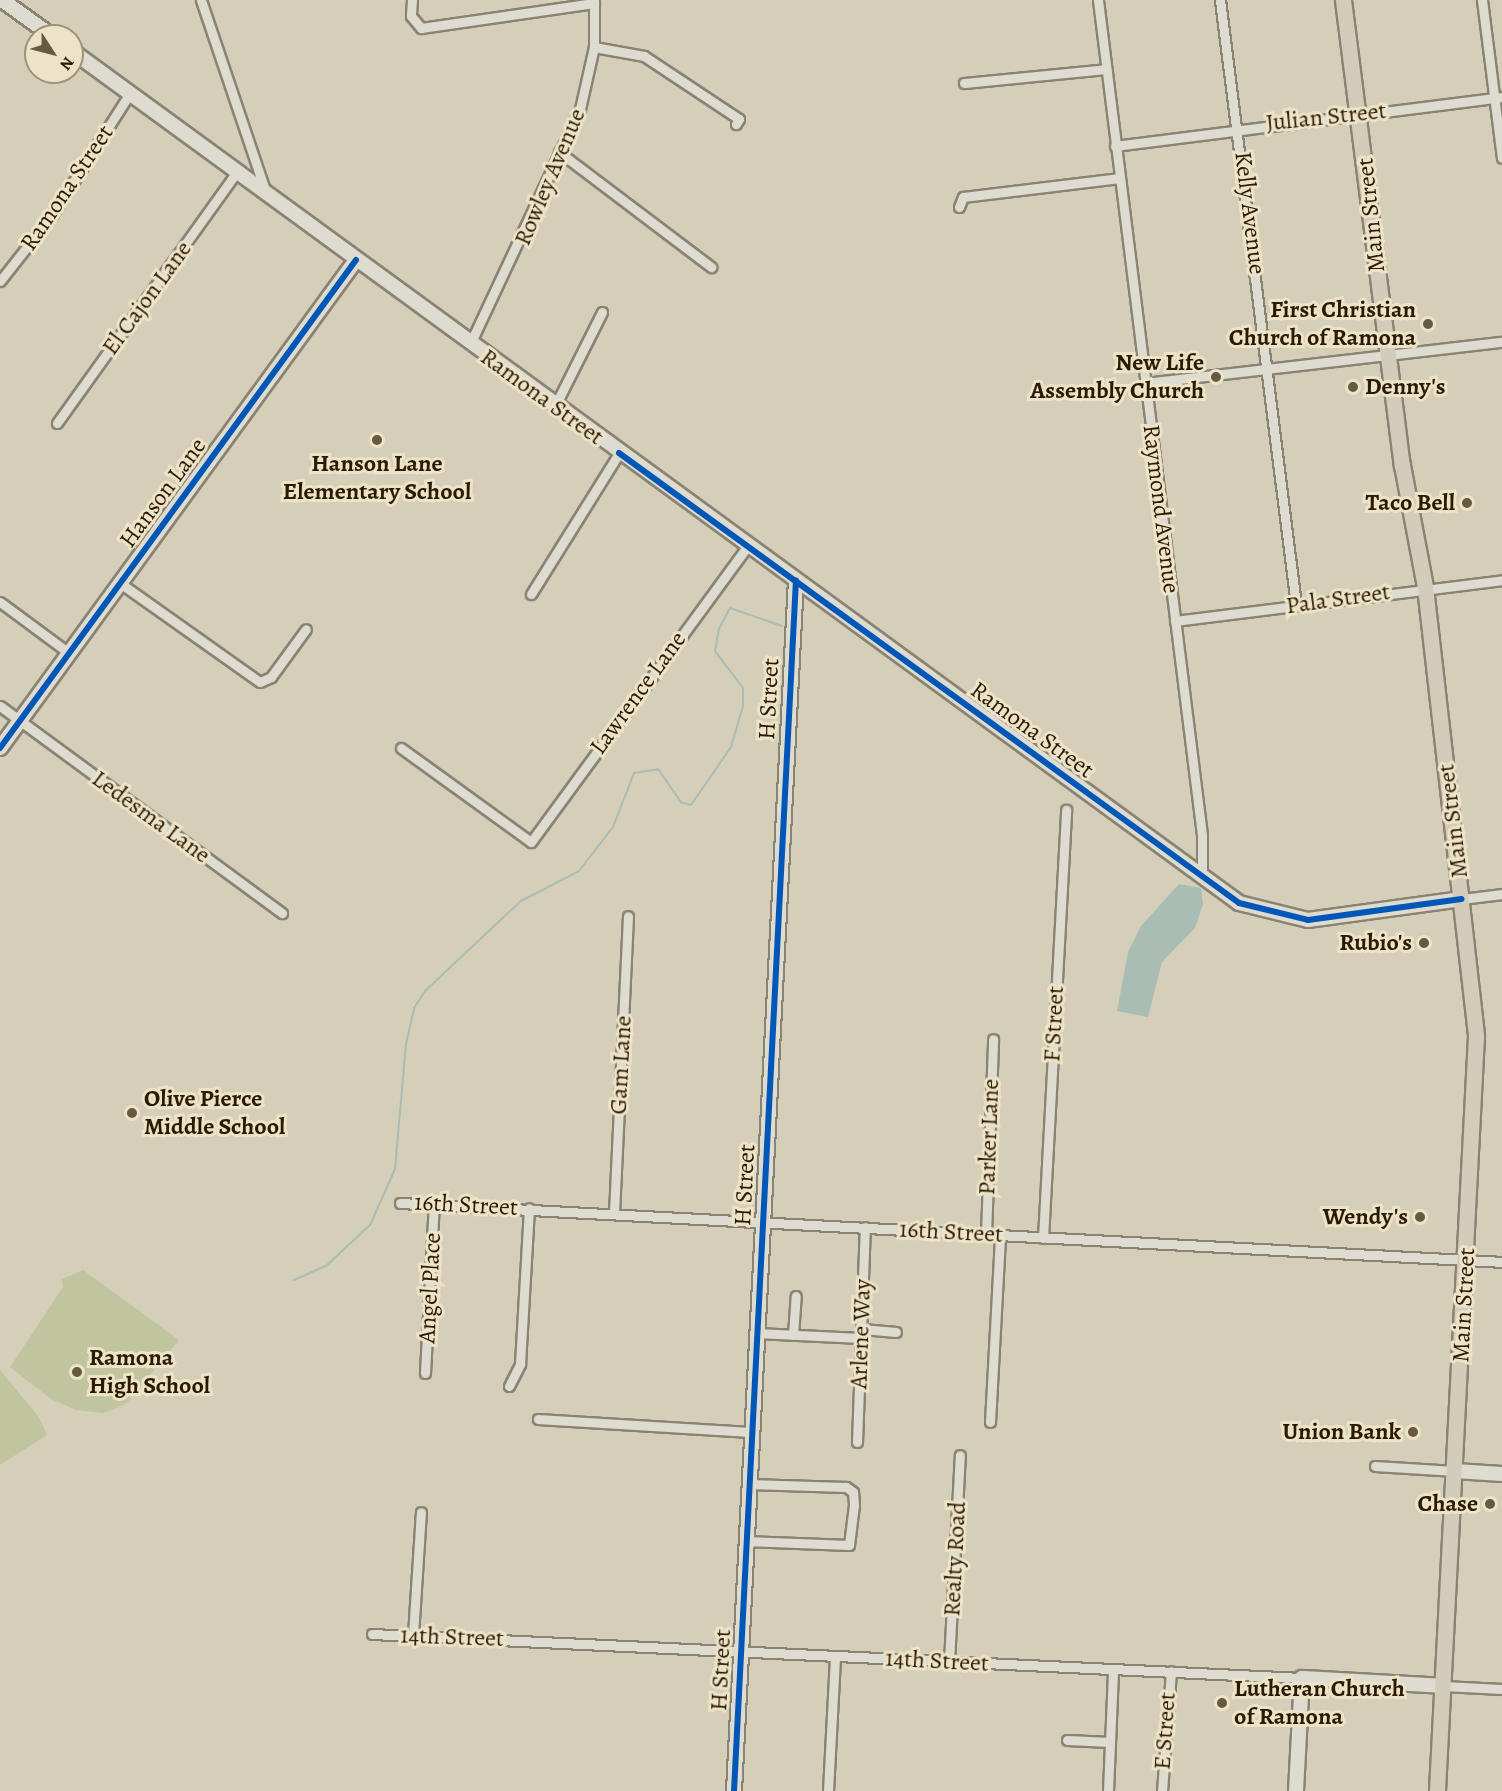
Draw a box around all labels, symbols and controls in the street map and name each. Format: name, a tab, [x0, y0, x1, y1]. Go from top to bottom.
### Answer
north arrow	[24, 24, 84, 84]
text: N	[55, 52, 79, 75]
street label: Julian Street	[1264, 96, 1388, 138]
street label: Rowley Avenue	[508, 104, 592, 250]
street label: Ramona Street	[14, 120, 120, 256]
street label: Kelly Avenue	[1228, 150, 1272, 276]
street label: Main Street	[1351, 156, 1391, 274]
street label: El Cajon Lane	[96, 235, 198, 361]
place label: First Christian Church of Ramona	[1229, 296, 1416, 352]
marker: First Christian Church of Ramona	[1421, 317, 1435, 331]
street label: Ramona Street	[475, 343, 609, 451]
place label: New Life Assembly Church	[1030, 349, 1204, 405]
marker: New Life Assembly Church	[1209, 370, 1223, 384]
place label: Denny's	[1365, 373, 1446, 401]
marker: Denny's	[1346, 380, 1360, 394]
street label: Raymond Avenue	[1136, 423, 1186, 595]
street label: Hanson Lane	[114, 432, 212, 554]
marker: Hanson Lane Elementary School	[370, 433, 384, 447]
place label: Hanson Lane Elementary School	[283, 450, 471, 506]
place label: Taco Bell	[1366, 489, 1455, 517]
marker: Taco Bell	[1460, 496, 1474, 510]
street label: Pala Street	[1284, 577, 1392, 621]
street label: Lawrence Lane	[584, 626, 692, 760]
street label: H Street	[752, 657, 786, 741]
street label: Ramona Street	[965, 676, 1099, 784]
street label: Main Street	[1432, 762, 1474, 880]
street label: Ledesma Lane	[86, 764, 216, 870]
place label: Rubio's	[1339, 929, 1412, 957]
marker: Rubio's	[1417, 936, 1431, 950]
street label: F Street	[1038, 985, 1070, 1063]
street label: Gam Lane	[604, 1015, 638, 1115]
street label: Parker Lane	[973, 1078, 1005, 1196]
place label: Olive Pierce Middle School	[144, 1085, 285, 1141]
marker: Olive Pierce Middle School	[125, 1106, 139, 1120]
street label: H Street	[728, 1143, 762, 1227]
street label: 16th Street	[413, 1188, 519, 1222]
place label: Wendy's	[1323, 1203, 1408, 1231]
marker: Wendy's	[1413, 1210, 1427, 1224]
street label: 16th Street	[898, 1215, 1004, 1249]
street label: Angel Place	[413, 1232, 447, 1344]
street label: Main Street	[1447, 1247, 1481, 1363]
street label: Arlene Way	[845, 1279, 877, 1389]
place label: Ramona High School	[89, 1344, 210, 1400]
marker: Ramona High School	[70, 1365, 84, 1379]
place label: Union Bank	[1283, 1418, 1401, 1446]
marker: Union Bank	[1406, 1425, 1420, 1439]
place label: Chase	[1418, 1490, 1478, 1518]
marker: Chase	[1483, 1497, 1497, 1511]
street label: Realty Road	[938, 1501, 972, 1617]
street label: 14th Street	[400, 1621, 504, 1653]
street label: H Street	[704, 1628, 738, 1712]
street label: 14th Street	[885, 1644, 989, 1678]
place label: Lutheran Church of Ramona	[1234, 1675, 1405, 1731]
street label: E Street	[1148, 1691, 1182, 1771]
marker: Lutheran Church of Ramona	[1215, 1696, 1229, 1710]

